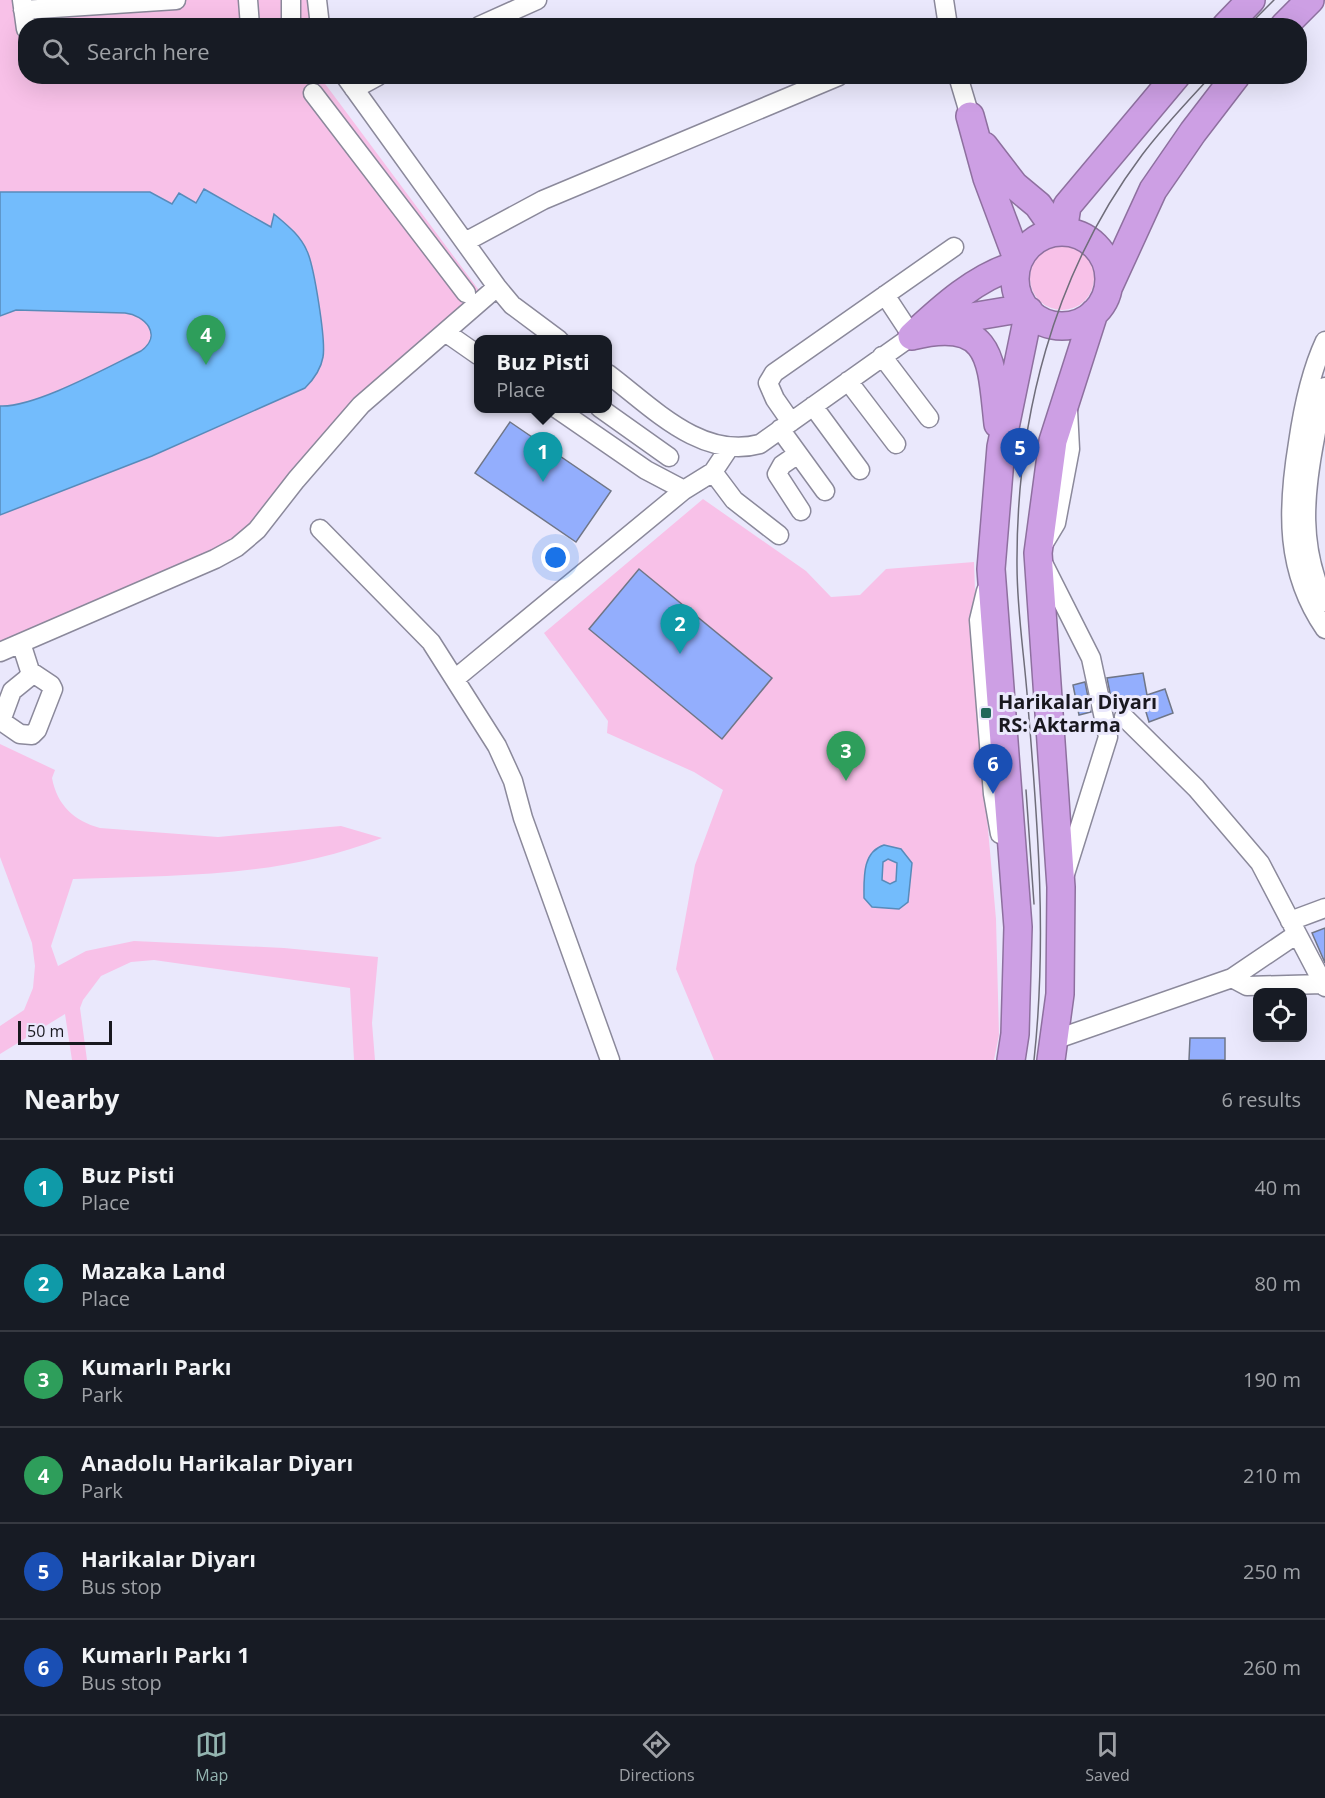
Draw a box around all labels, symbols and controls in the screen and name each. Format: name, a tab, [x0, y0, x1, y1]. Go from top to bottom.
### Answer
search box	[18, 18, 1307, 84]
icon: search	[39, 35, 72, 68]
text: Search here	[87, 36, 210, 66]
pin: 4	[186, 316, 226, 365]
popup	[474, 335, 612, 413]
text: Buz Pisti	[496, 346, 590, 376]
text: Place	[496, 376, 545, 403]
pin: 5	[1000, 428, 1040, 478]
pin: 1	[524, 432, 562, 482]
your location	[541, 543, 570, 572]
pin: 2	[660, 604, 700, 654]
place label: Harikalar Diyarı RS: Aktarma	[998, 688, 1157, 738]
marker: Harikalar Diyarı RS: Aktarma	[979, 706, 993, 720]
pin: 3	[826, 732, 866, 781]
pin: 6	[974, 744, 1012, 794]
map controls	[1253, 988, 1307, 1042]
button: locate	[1253, 988, 1307, 1042]
scale bar	[18, 1018, 112, 1046]
text: 50 m	[27, 1020, 64, 1042]
text: Nearby	[24, 1081, 119, 1117]
text: 6 results	[1221, 1086, 1301, 1113]
text: Buz Pisti	[81, 1159, 174, 1189]
text: 1	[38, 1174, 49, 1201]
text: 40 m	[1254, 1174, 1301, 1201]
text: Place	[81, 1189, 130, 1216]
text: Mazaka Land	[81, 1255, 226, 1285]
text: 2	[38, 1270, 49, 1297]
text: 80 m	[1254, 1270, 1301, 1297]
text: Place	[81, 1285, 130, 1312]
text: Kumarlı Parkı	[81, 1351, 232, 1381]
text: 3	[38, 1366, 49, 1393]
text: 190 m	[1243, 1366, 1301, 1393]
text: Park	[81, 1381, 123, 1408]
text: Anadolu Harikalar Diyarı	[81, 1447, 353, 1477]
text: 4	[38, 1462, 49, 1489]
text: 210 m	[1243, 1462, 1301, 1489]
text: Park	[81, 1477, 123, 1504]
text: Harikalar Diyarı	[81, 1543, 256, 1573]
text: 5	[38, 1558, 49, 1585]
text: 250 m	[1243, 1558, 1301, 1585]
text: Bus stop	[81, 1573, 162, 1600]
text: Kumarlı Parkı 1	[81, 1639, 250, 1669]
text: 6	[38, 1654, 49, 1681]
text: 260 m	[1243, 1654, 1301, 1681]
text: Bus stop	[81, 1669, 162, 1696]
tab: Map	[195, 1728, 228, 1786]
tab: Directions	[619, 1728, 695, 1786]
tab: Saved	[1085, 1728, 1130, 1786]

